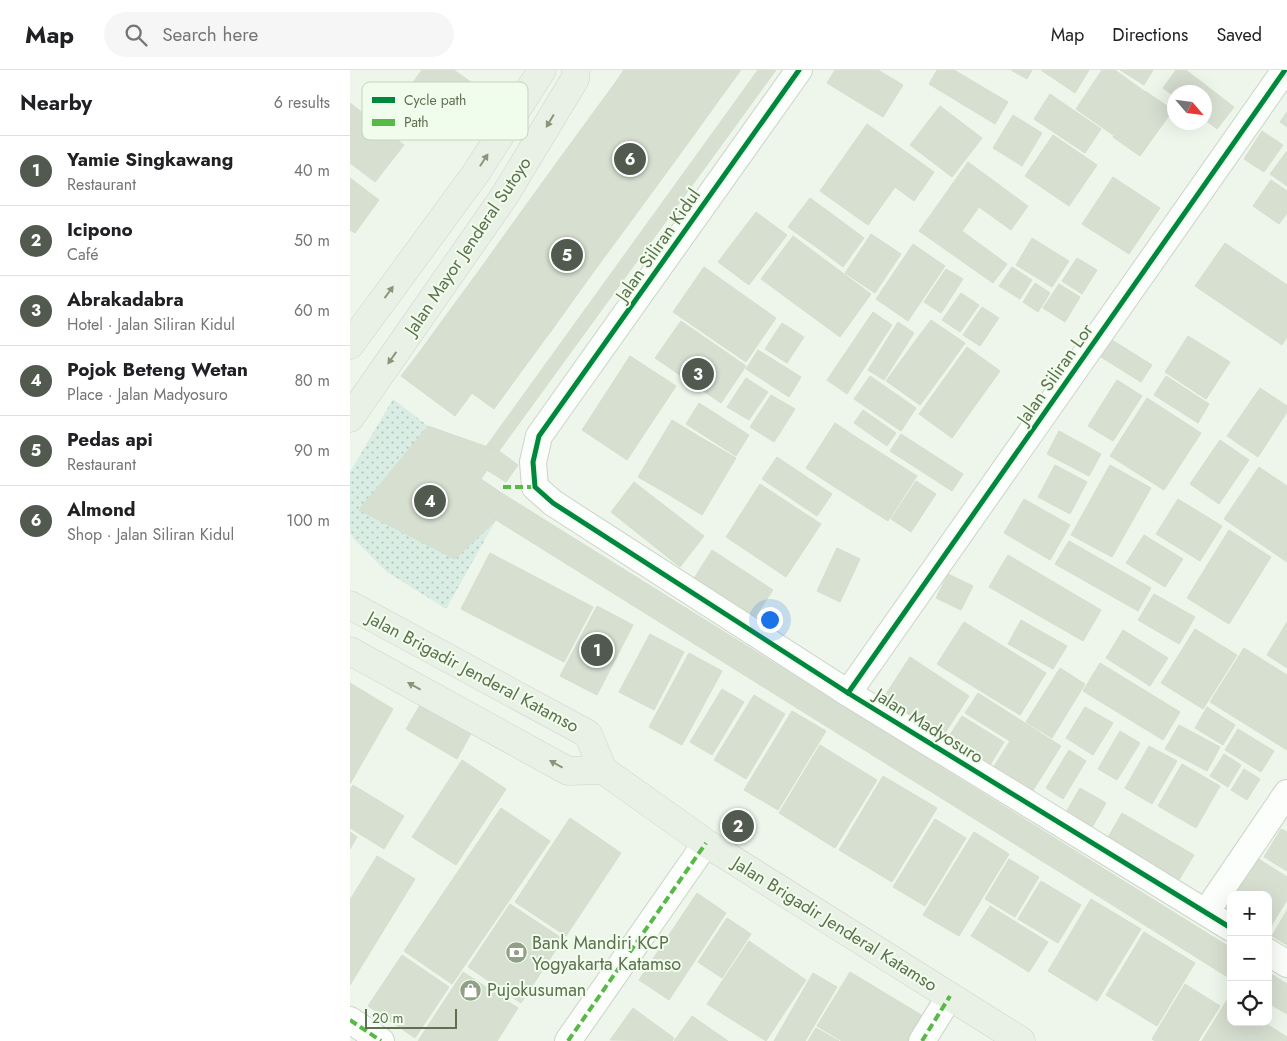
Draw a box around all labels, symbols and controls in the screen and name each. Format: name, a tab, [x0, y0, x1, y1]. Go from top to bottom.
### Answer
search box	[104, 12, 454, 57]
text: Map	[25, 17, 74, 52]
icon: search	[122, 21, 150, 49]
text: Search here	[162, 21, 258, 48]
text: Map	[1051, 22, 1084, 48]
text: Directions	[1112, 22, 1188, 48]
text: Saved	[1216, 22, 1262, 48]
legend	[362, 82, 528, 140]
north arrow	[1167, 85, 1212, 130]
text: Nearby	[20, 88, 92, 118]
text: Cycle path	[404, 90, 466, 110]
text: 6 results	[274, 91, 330, 114]
text: Path	[404, 112, 429, 132]
one-way arrow	[546, 115, 555, 128]
pin: 6	[614, 140, 646, 178]
text: Yamie Singkawang	[67, 146, 233, 173]
street label: Jalan Mayor Jenderal Sutoyo	[397, 151, 538, 342]
one-way arrow	[480, 153, 489, 167]
text: 1	[32, 159, 40, 182]
text: 40 m	[294, 159, 330, 182]
text: Restaurant	[67, 173, 136, 196]
street label: Jalan Siliran Kidul	[608, 183, 707, 308]
text: Icipono	[67, 216, 133, 243]
text: 2	[31, 229, 41, 252]
text: 50 m	[294, 229, 330, 252]
pin: 5	[551, 236, 583, 274]
text: Café	[67, 243, 98, 266]
one-way arrow	[384, 285, 394, 299]
text: Abrakadabra	[67, 286, 184, 313]
text: 3	[31, 299, 41, 322]
text: 60 m	[294, 299, 330, 322]
text: Hotel · Jalan Siliran Kidul	[67, 313, 235, 336]
street label: Jalan Siliran Lor	[1009, 318, 1100, 431]
one-way arrow	[387, 351, 397, 365]
pin: 3	[682, 355, 714, 393]
text: Pojok Beteng Wetan	[67, 356, 248, 383]
text: 4	[30, 369, 42, 392]
text: 80 m	[294, 369, 330, 392]
text: Place · Jalan Madyosuro	[67, 383, 228, 406]
text: Pedas api	[67, 426, 153, 453]
text: 5	[31, 439, 41, 462]
text: 90 m	[294, 439, 330, 462]
text: Restaurant	[67, 453, 136, 476]
pin: 4	[414, 482, 446, 520]
text: Almond	[67, 496, 136, 523]
text: 6	[31, 509, 41, 532]
text: 100 m	[286, 509, 330, 532]
text: Shop · Jalan Siliran Kidul	[67, 523, 234, 546]
street label: Jalan Brigadir Jenderal Katamso	[361, 604, 584, 739]
your location	[757, 607, 783, 633]
pin: 1	[581, 631, 613, 669]
street label: Jalan Madyosuro	[868, 681, 989, 770]
one-way arrow	[406, 682, 421, 690]
one-way arrow	[549, 760, 563, 768]
pin: 2	[722, 807, 754, 845]
street label: Jalan Brigadir Jenderal Katamso	[726, 849, 942, 998]
map controls	[1227, 891, 1272, 1026]
button: +	[1227, 891, 1272, 936]
place label: Bank Mandiri KCP Yogyakarta Katamso	[532, 930, 681, 977]
button: −	[1227, 936, 1272, 981]
bank icon: Bank Mandiri KCP Yogyakarta Katamso	[504, 941, 528, 965]
place label: Pujokusuman	[487, 977, 586, 1003]
shop icon: Pujokusuman	[459, 978, 483, 1002]
button: locate	[1227, 981, 1272, 1026]
scale bar	[365, 1006, 458, 1029]
text: 20 m	[372, 1008, 404, 1028]

